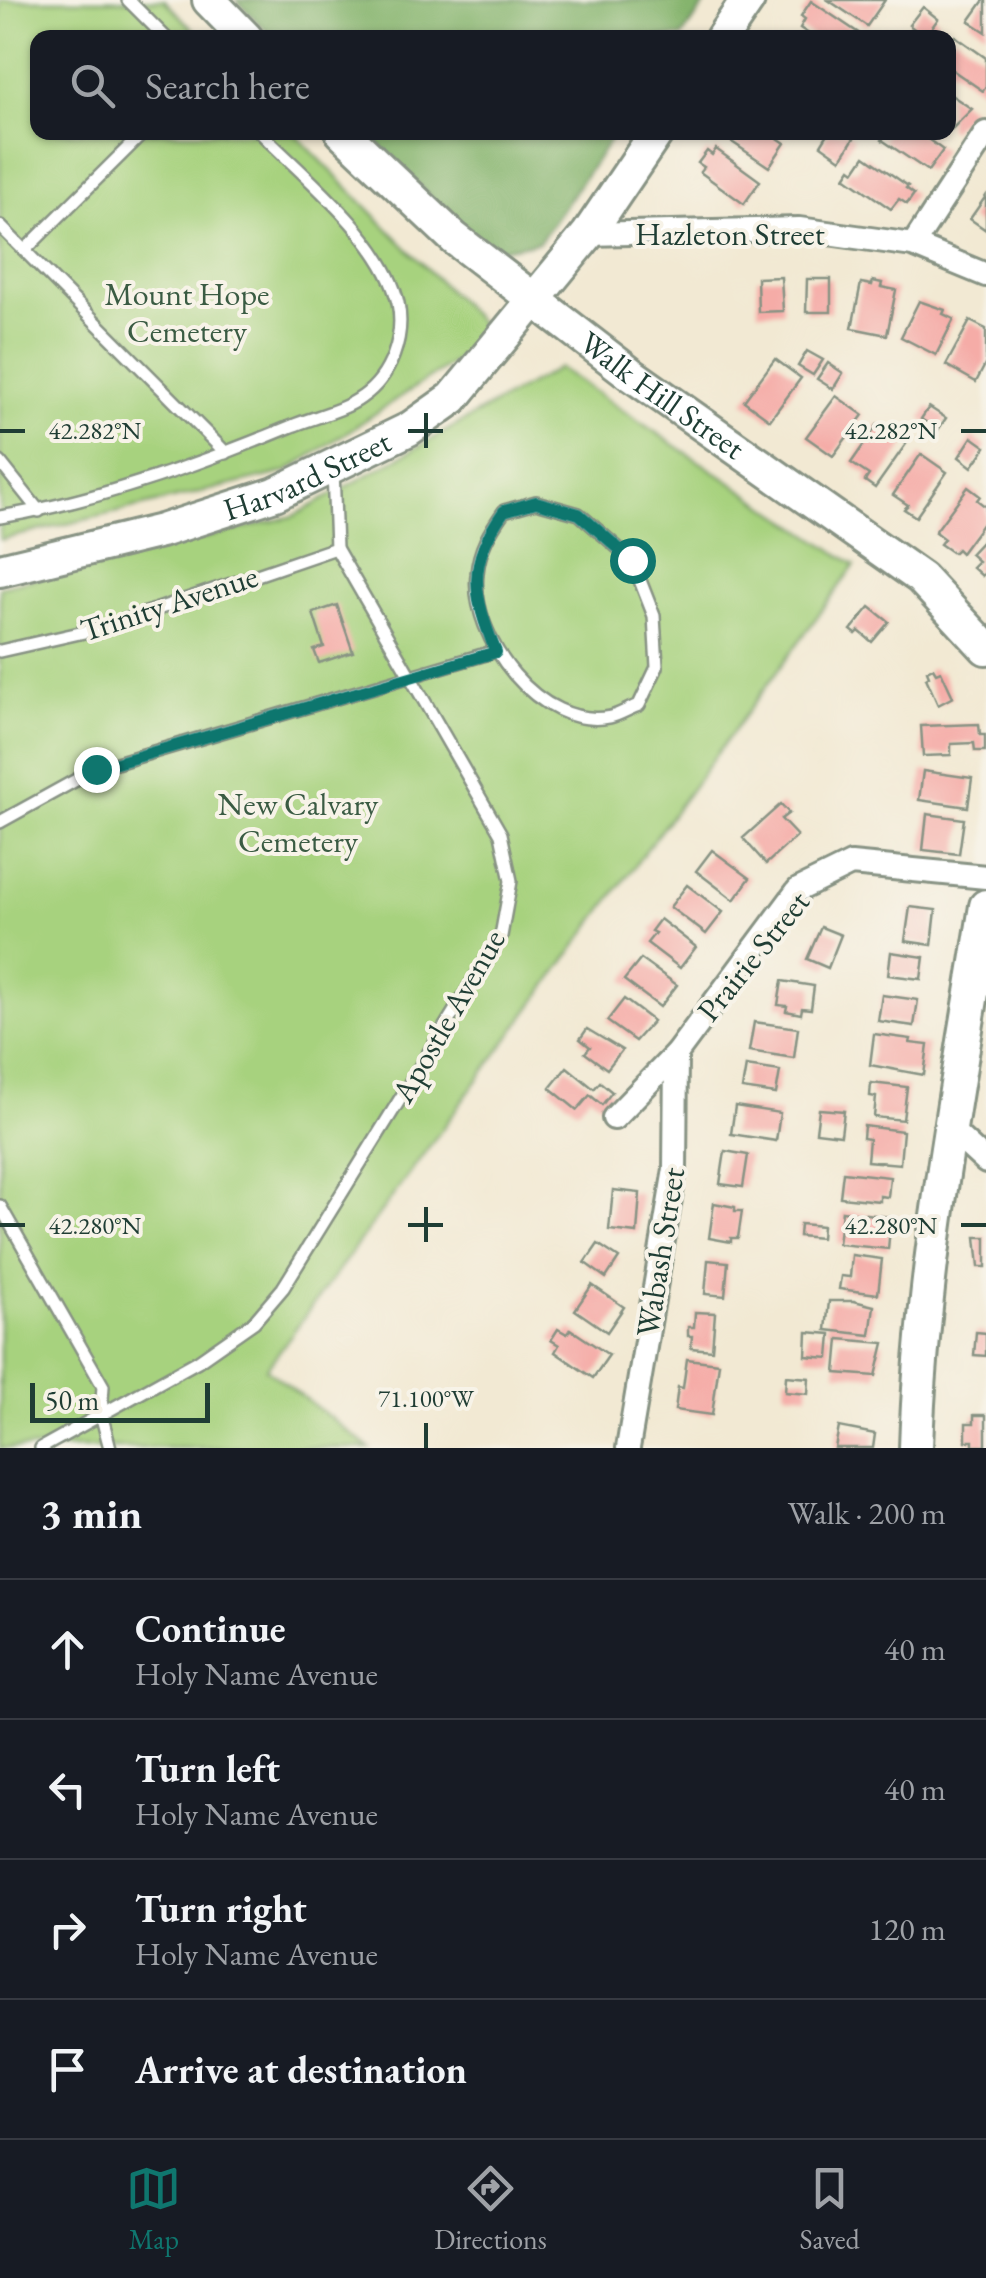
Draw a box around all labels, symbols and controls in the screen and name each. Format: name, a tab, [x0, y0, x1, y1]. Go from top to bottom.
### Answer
search box	[30, 30, 956, 140]
icon: search	[65, 58, 120, 113]
text: Search here	[145, 61, 310, 110]
street label: Hazleton Street	[635, 213, 825, 255]
park label: Mount Hope Cemetery	[104, 273, 270, 352]
street label: Walk Hill Street	[571, 321, 753, 469]
text: 42.282°N	[49, 414, 142, 446]
text: 42.282°N	[845, 414, 938, 446]
street label: Harvard Street	[218, 420, 398, 530]
route start	[610, 538, 656, 584]
street label: Trinity Avenue	[75, 555, 263, 651]
route end	[74, 747, 120, 793]
park label: New Calvary Cemetery	[218, 783, 379, 862]
street label: Prairie Street	[687, 882, 819, 1030]
street label: Apostle Avenue	[381, 922, 515, 1111]
street label: Wabash Street	[626, 1164, 694, 1340]
text: 42.280°N	[49, 1209, 142, 1241]
text: 42.280°N	[845, 1209, 938, 1241]
scale bar	[30, 1378, 210, 1422]
text: 50 m	[45, 1382, 99, 1418]
text: 71.100°W	[378, 1382, 475, 1414]
text: 3 min	[40, 1486, 142, 1541]
text: Walk · 200 m	[788, 1492, 946, 1534]
text: Continue	[135, 1604, 286, 1653]
icon: ahead	[40, 1622, 95, 1677]
text: 40 m	[884, 1628, 946, 1670]
text: Holy Name Avenue	[135, 1653, 378, 1695]
text: Turn left	[135, 1744, 280, 1793]
icon: left	[40, 1762, 95, 1817]
text: 40 m	[884, 1768, 946, 1810]
text: Holy Name Avenue	[135, 1793, 378, 1835]
text: Turn right	[135, 1884, 307, 1933]
icon: right	[40, 1902, 95, 1957]
text: 120 m	[869, 1908, 946, 1950]
text: Holy Name Avenue	[135, 1933, 378, 1975]
icon: arrive	[40, 2042, 95, 2097]
text: Arrive at destination	[135, 2045, 467, 2094]
tab: Map	[126, 2161, 181, 2257]
tab: Directions	[434, 2161, 547, 2257]
tab: Saved	[800, 2161, 860, 2257]

